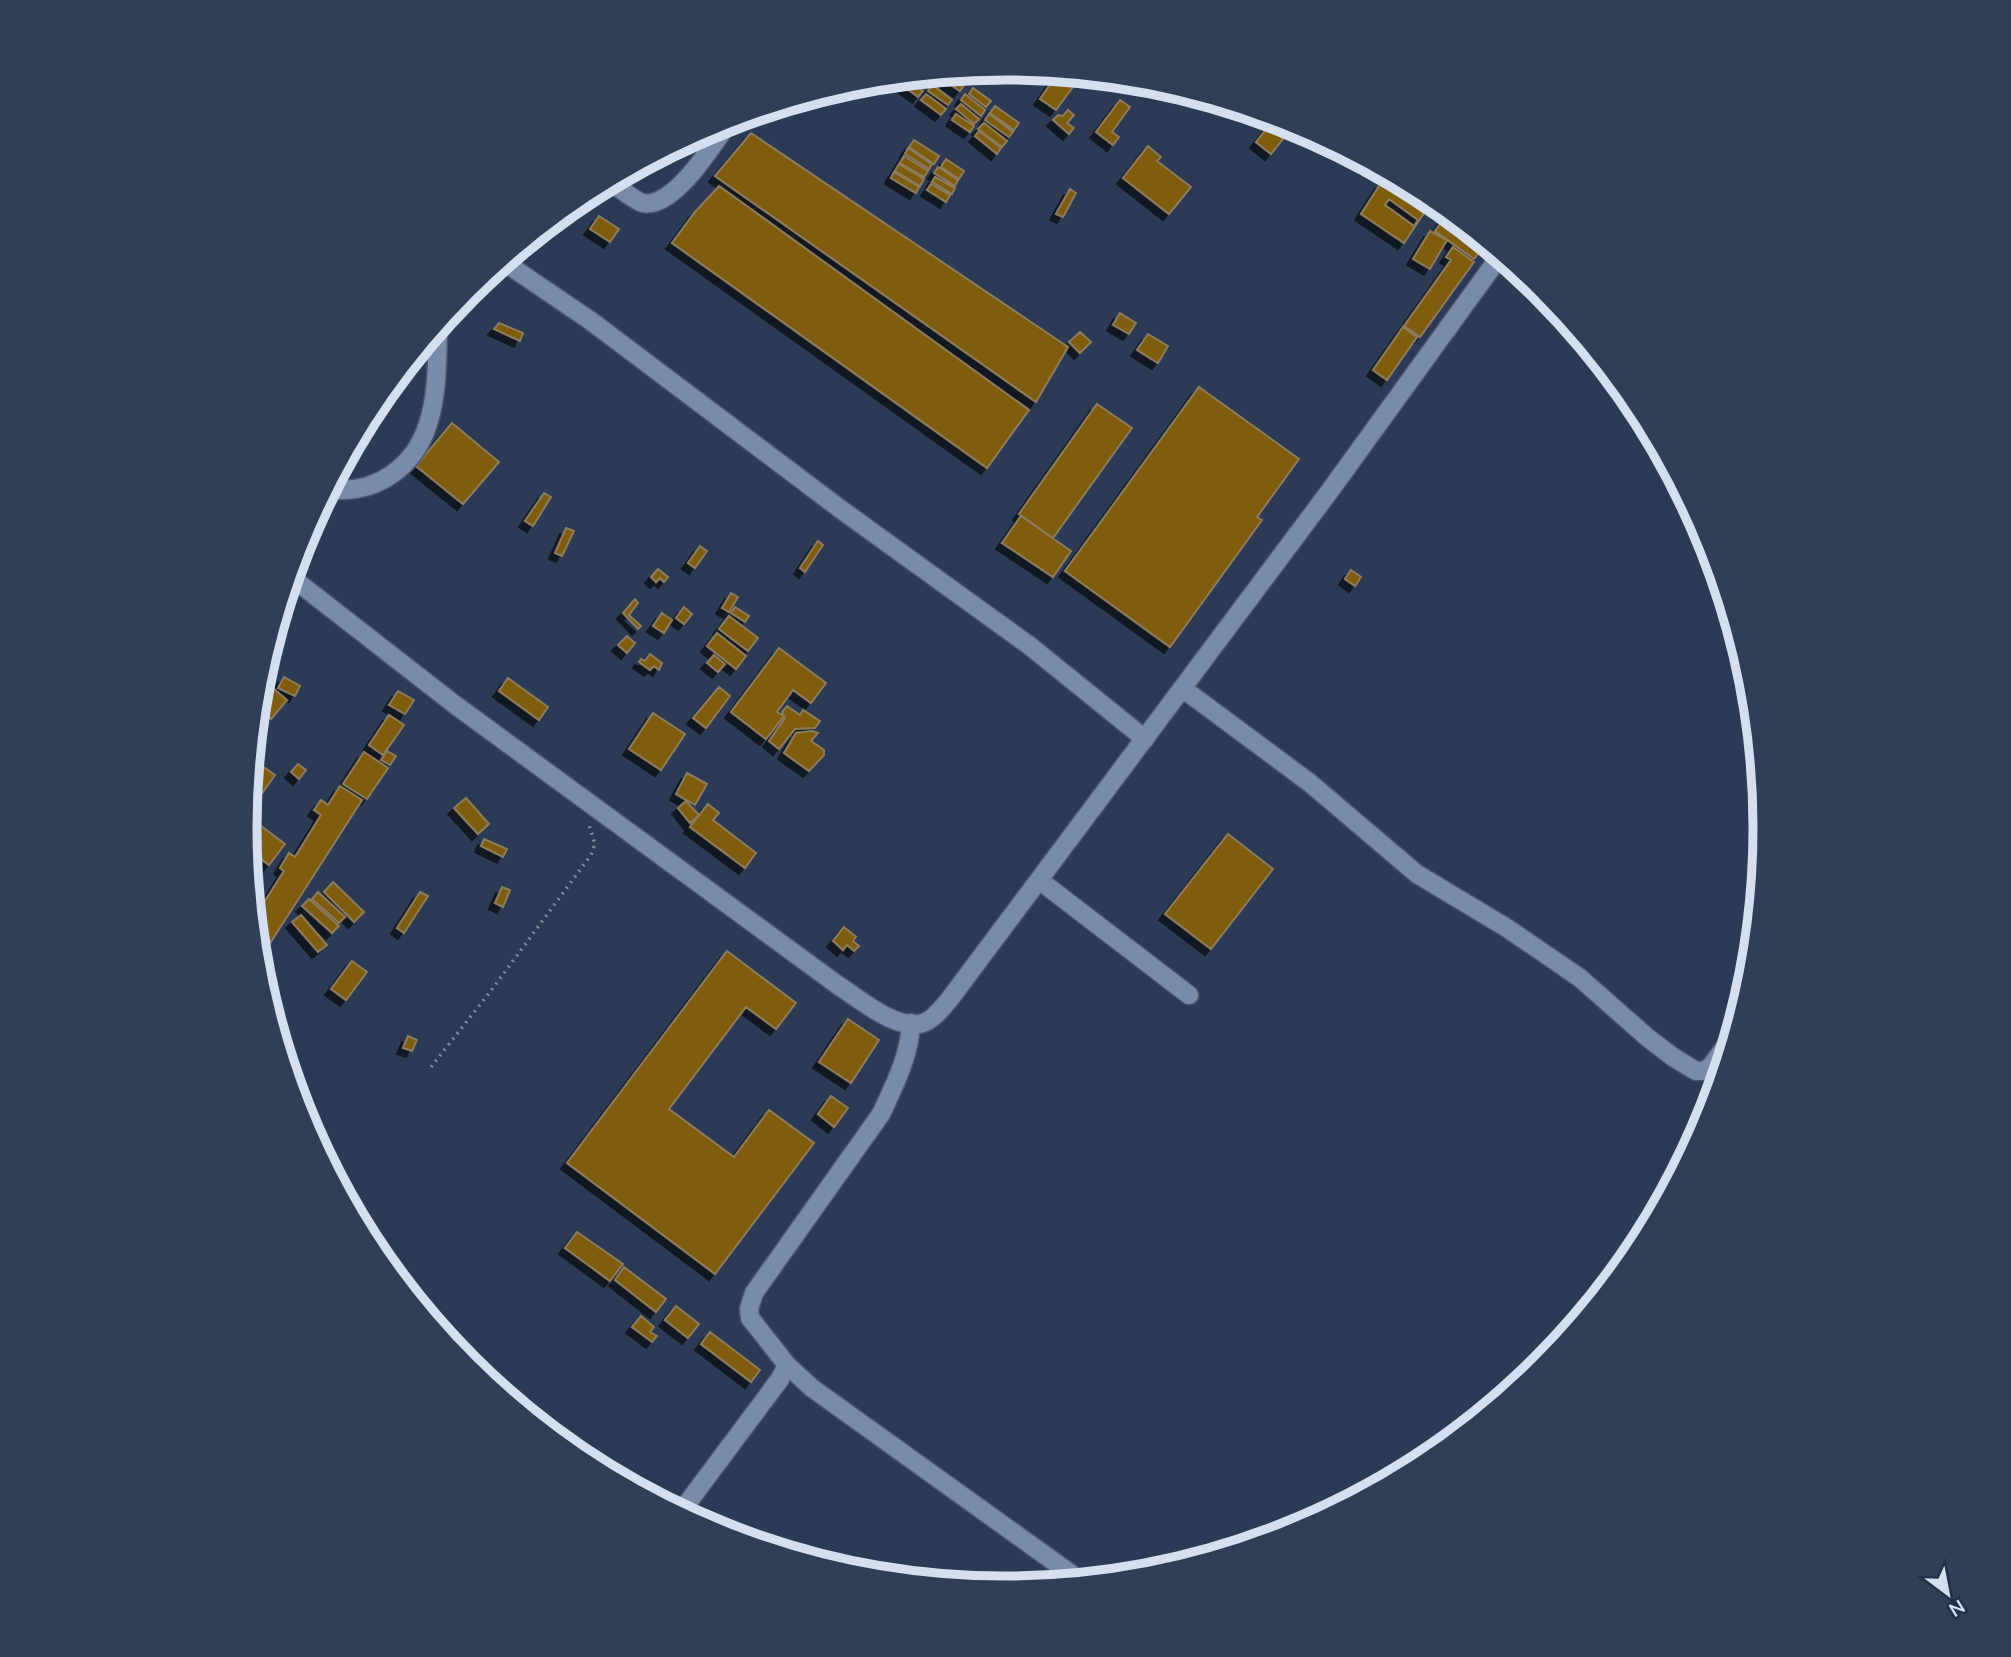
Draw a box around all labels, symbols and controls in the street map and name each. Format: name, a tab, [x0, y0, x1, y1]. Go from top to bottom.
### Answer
north arrow	[1913, 1559, 1983, 1629]
text: N	[1945, 1594, 1969, 1622]

